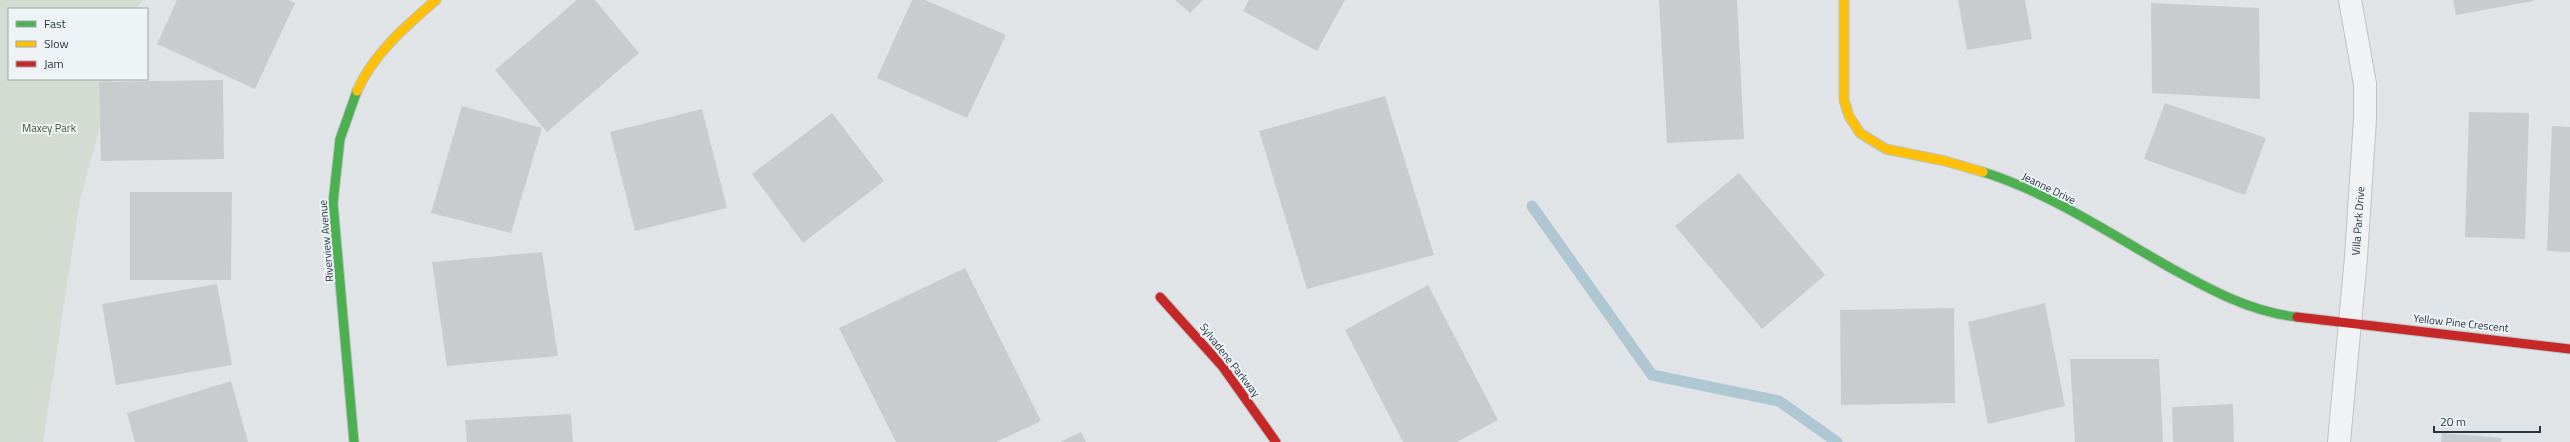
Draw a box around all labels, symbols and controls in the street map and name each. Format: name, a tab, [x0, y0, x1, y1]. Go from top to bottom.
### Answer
legend	[8, 8, 148, 80]
text: Fast	[44, 14, 67, 33]
text: Slow	[44, 34, 69, 53]
text: Jam	[44, 54, 64, 73]
park label: Maxey Park	[22, 120, 77, 136]
street label: Jeanne Drive	[2019, 168, 2079, 208]
street label: Villa Park Drive	[2348, 185, 2368, 256]
street label: Riverview Avenue	[314, 199, 338, 283]
street label: Yellow Pine Crescent	[2413, 310, 2509, 336]
street label: Sylvadene Parkway	[1196, 320, 1264, 401]
scale bar	[2434, 408, 2540, 434]
text: 20 m	[2440, 412, 2466, 431]

